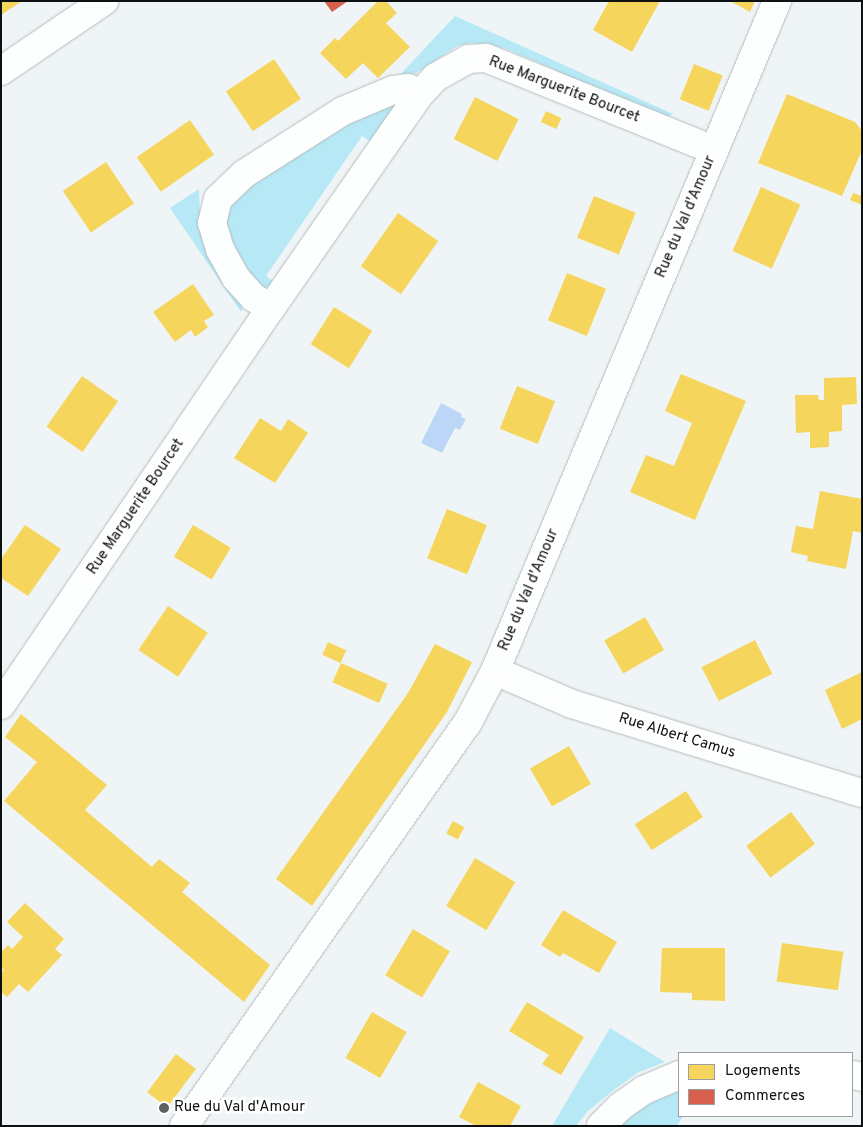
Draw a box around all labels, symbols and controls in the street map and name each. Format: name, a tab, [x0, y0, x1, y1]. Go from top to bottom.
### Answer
street label: Rue Marguerite Bourcet	[486, 53, 642, 127]
street label: Rue du Val d'Amour	[652, 153, 720, 281]
street label: Rue Marguerite Bourcet	[84, 436, 188, 578]
street label: Rue du Val d'Amour	[495, 526, 563, 654]
street label: Rue Albert Camus	[616, 710, 738, 762]
legend	[678, 1052, 853, 1117]
text: Logements	[725, 1062, 801, 1081]
text: Commerces	[725, 1087, 805, 1106]
place label: Rue du Val d'Amour	[174, 1099, 306, 1117]
marker: Rue du Val d'Amour	[158, 1102, 170, 1114]

